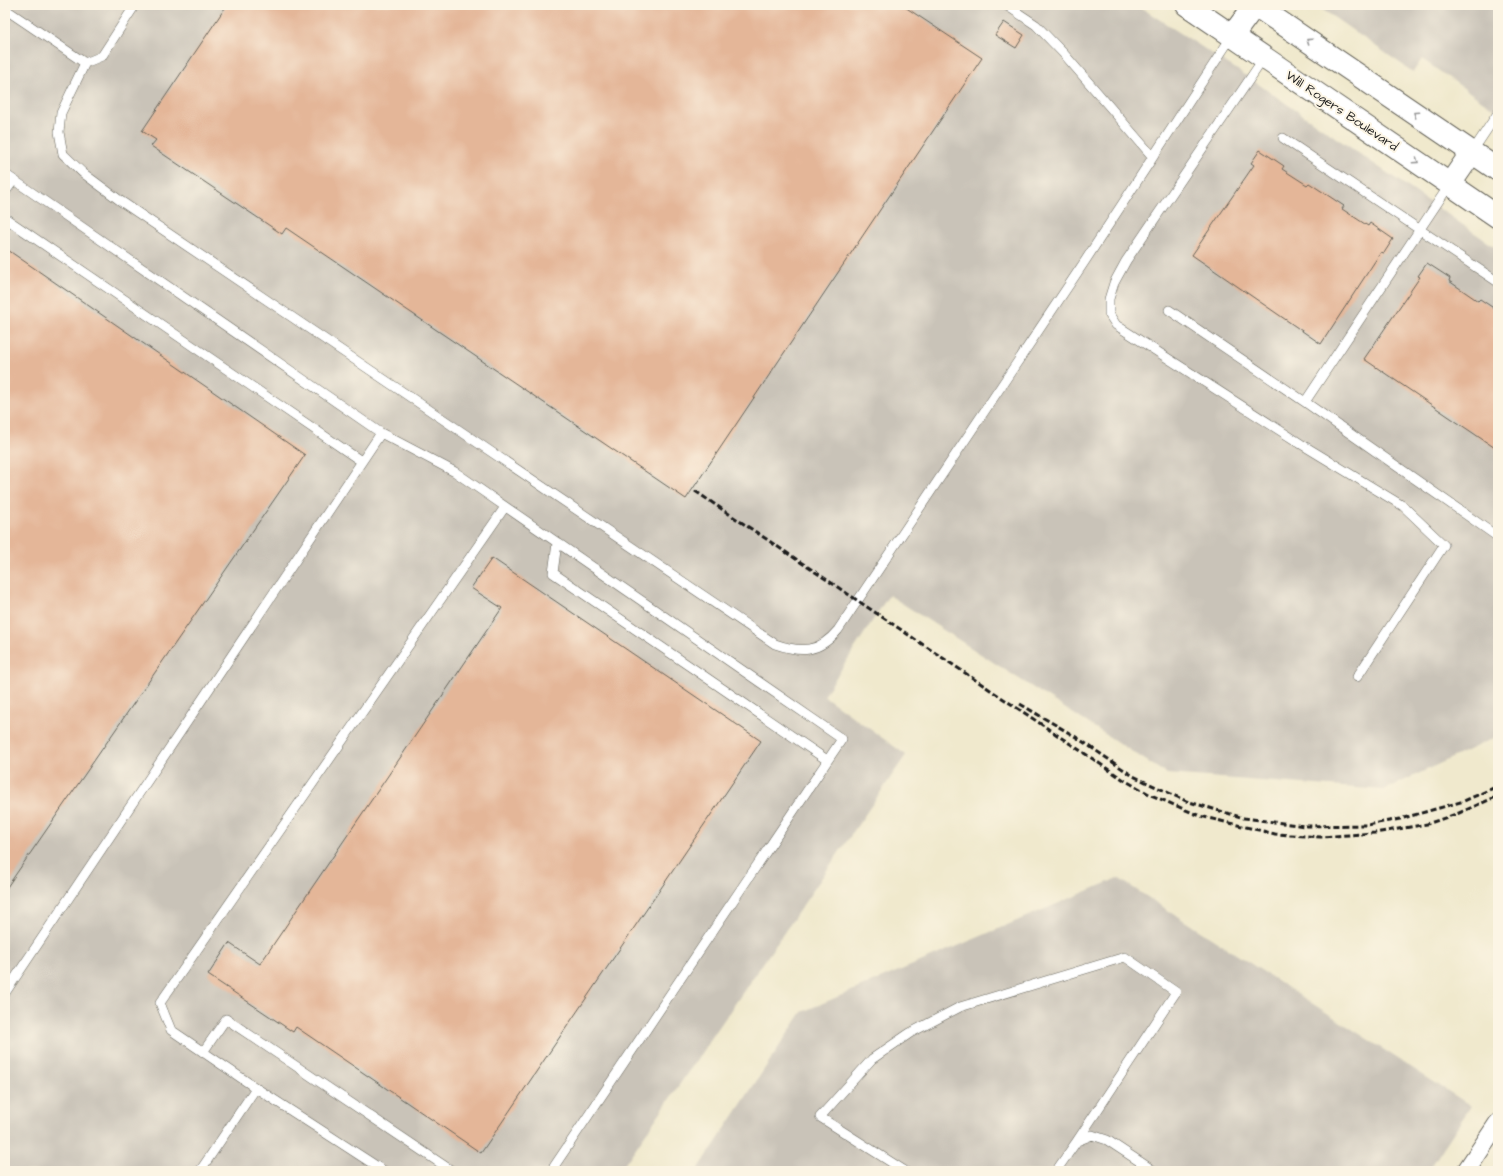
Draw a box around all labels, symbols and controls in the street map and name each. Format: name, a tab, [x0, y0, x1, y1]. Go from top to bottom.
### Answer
one-way arrow	[1306, 39, 1313, 46]
street label: Will Rogers Boulevard	[1282, 67, 1402, 156]
one-way arrow	[1413, 111, 1420, 119]
one-way arrow	[1411, 156, 1418, 163]

